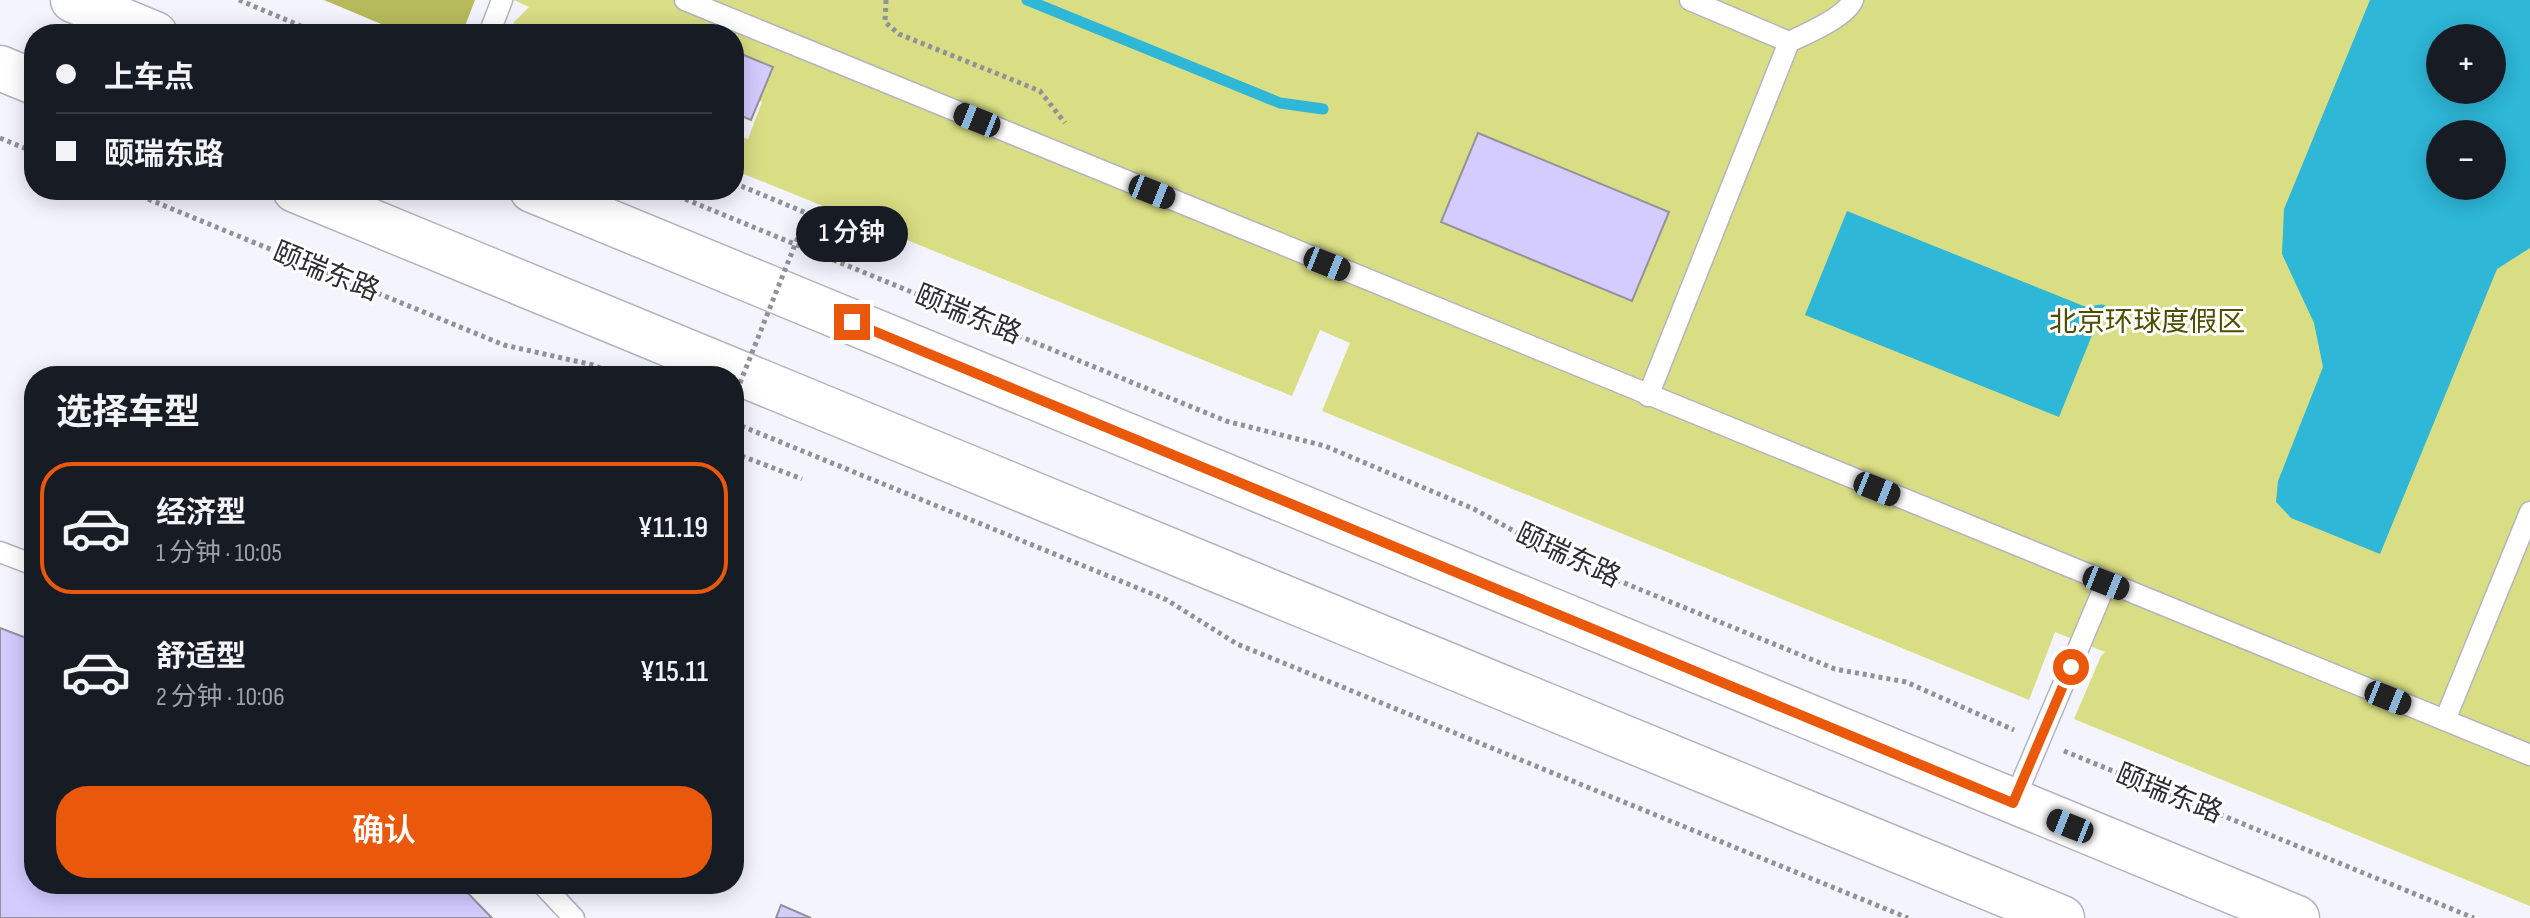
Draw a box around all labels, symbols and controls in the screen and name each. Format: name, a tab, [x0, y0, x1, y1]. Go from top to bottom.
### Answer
map controls	[2426, 24, 2506, 200]
button: +	[2426, 24, 2506, 104]
text: 上车点	[104, 60, 194, 96]
car	[950, 100, 1004, 140]
button: −	[2426, 120, 2506, 200]
text: 颐瑞东路	[104, 137, 224, 173]
car	[1125, 172, 1179, 212]
callout: 1 分钟	[796, 206, 908, 262]
text: 1 分钟	[819, 218, 885, 249]
street label: 颐瑞东路	[268, 236, 384, 308]
car	[1300, 244, 1354, 284]
street label: 颐瑞东路	[910, 279, 1026, 351]
route end	[834, 304, 870, 340]
park label: 北京环球度假区	[2049, 306, 2245, 339]
text: 选择车型	[56, 392, 200, 435]
car	[1850, 469, 1904, 509]
icon: car	[60, 492, 132, 564]
text: 经济型	[156, 495, 246, 531]
text: ¥11.19	[638, 510, 708, 546]
street label: 颐瑞东路	[1510, 517, 1626, 595]
text: 1 分钟 · 10:05	[156, 538, 282, 569]
car	[2079, 563, 2133, 603]
icon: car	[60, 636, 132, 708]
text: 舒适型	[156, 639, 246, 675]
route start	[2053, 649, 2089, 685]
text: ¥15.11	[640, 654, 708, 690]
car	[2361, 678, 2415, 718]
text: 2 分钟 · 10:06	[156, 682, 285, 713]
street label: 颐瑞东路	[2111, 758, 2227, 830]
button: 确认	[56, 786, 712, 878]
car	[2043, 806, 2097, 846]

